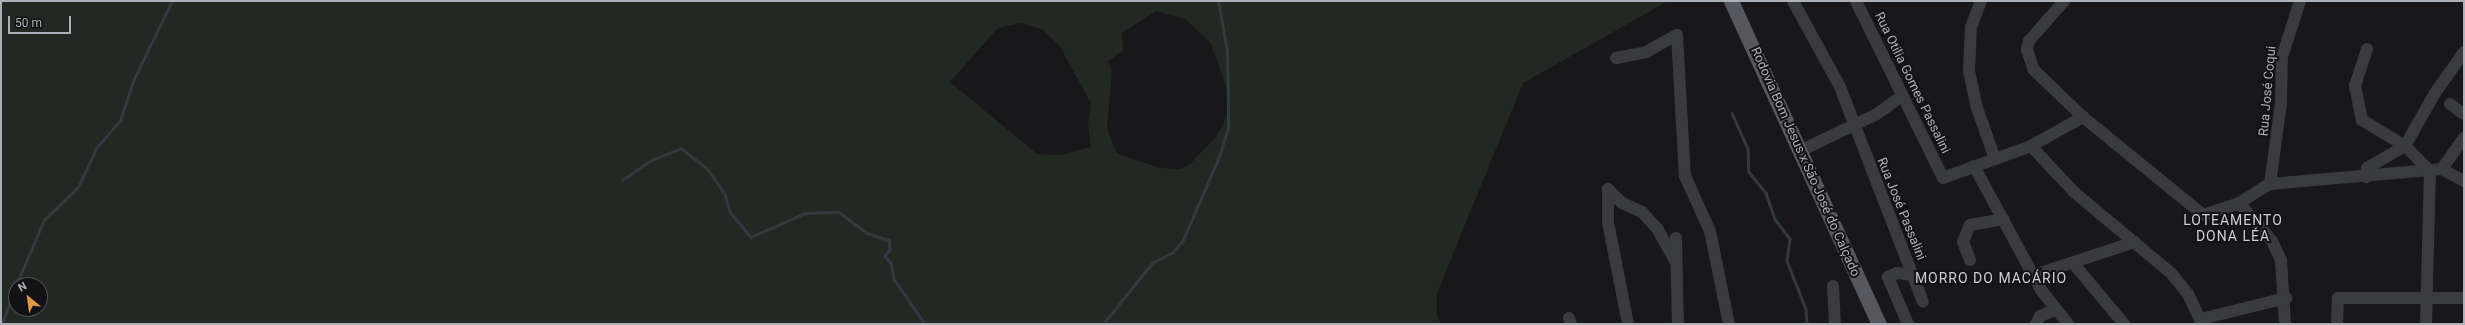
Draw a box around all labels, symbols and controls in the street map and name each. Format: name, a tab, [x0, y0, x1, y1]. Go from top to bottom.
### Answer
scale bar	[10, 8, 73, 34]
street label: Rua Otilia Gomes Passalini	[1871, 10, 1953, 156]
text: 50 m	[15, 16, 42, 30]
street label: Rodovia Bom Jesus x São José do Calçado	[1747, 45, 1863, 279]
street label: Rua José Coqui	[2256, 45, 2280, 137]
street label: Rua José Passalini	[1873, 155, 1929, 263]
district label: LOTEAMENTO DONA LÉA	[2183, 212, 2283, 244]
district label: MORRO DO MACÁRIO	[1915, 270, 2067, 286]
north arrow	[8, 277, 48, 317]
text: N	[16, 279, 29, 295]

